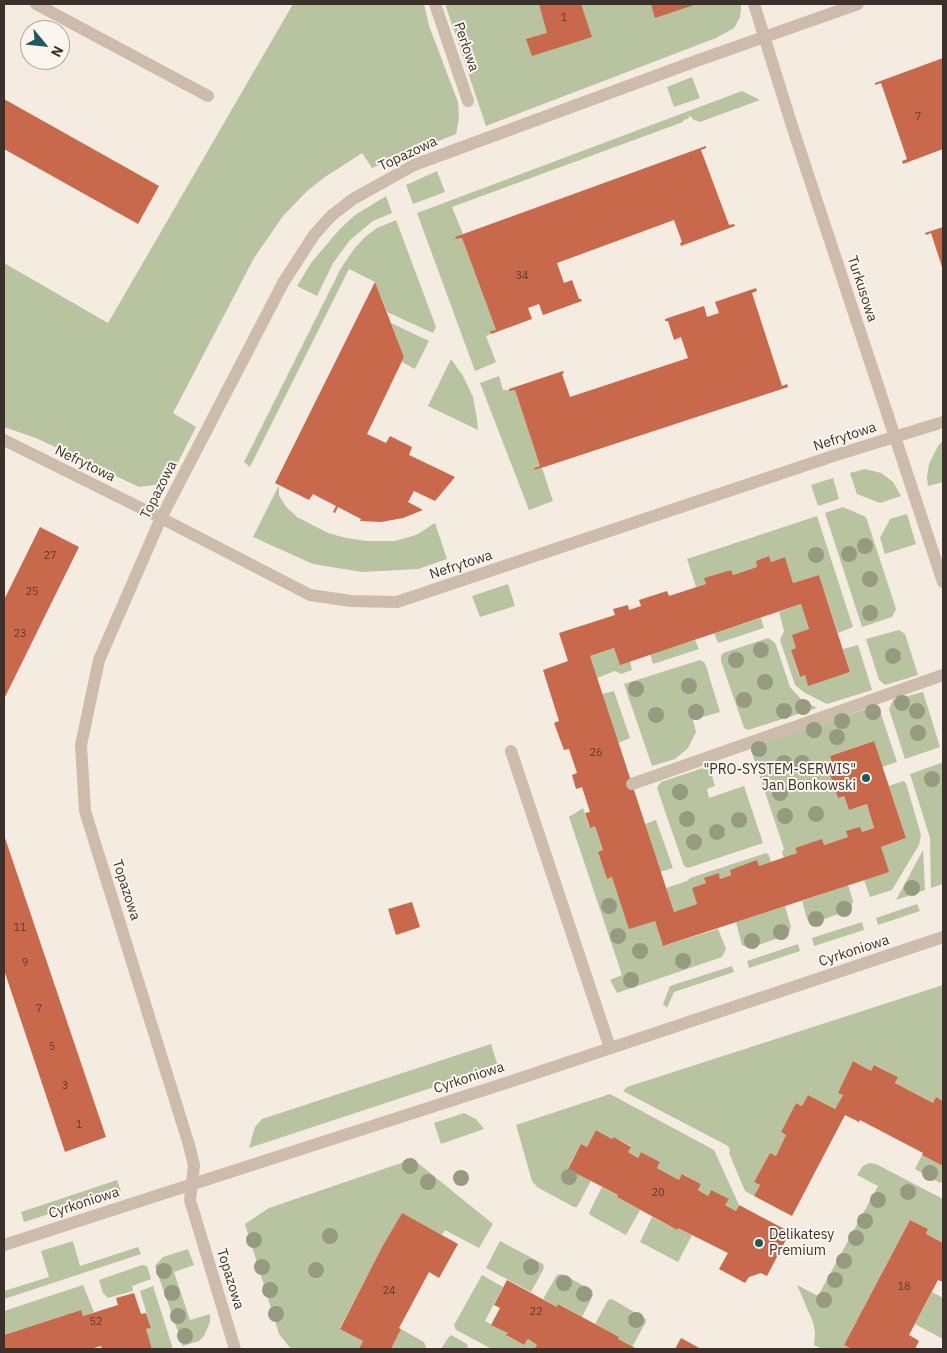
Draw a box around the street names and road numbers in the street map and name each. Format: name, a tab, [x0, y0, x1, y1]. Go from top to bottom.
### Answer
street label: Perłowa	[450, 20, 482, 74]
street label: Topazowa	[376, 133, 440, 175]
street label: Turkusowa	[843, 254, 881, 324]
street label: Nefrytowa	[811, 419, 879, 455]
street label: Nefrytowa	[52, 442, 118, 486]
street label: Topazowa	[137, 458, 181, 522]
street label: Nefrytowa	[427, 547, 495, 583]
street label: Topazowa	[108, 858, 144, 922]
street label: Cyrkoniowa	[817, 932, 891, 970]
street label: Cyrkoniowa	[432, 1059, 506, 1097]
street label: Cyrkoniowa	[47, 1184, 121, 1222]
street label: Topazowa	[213, 1247, 247, 1311]

